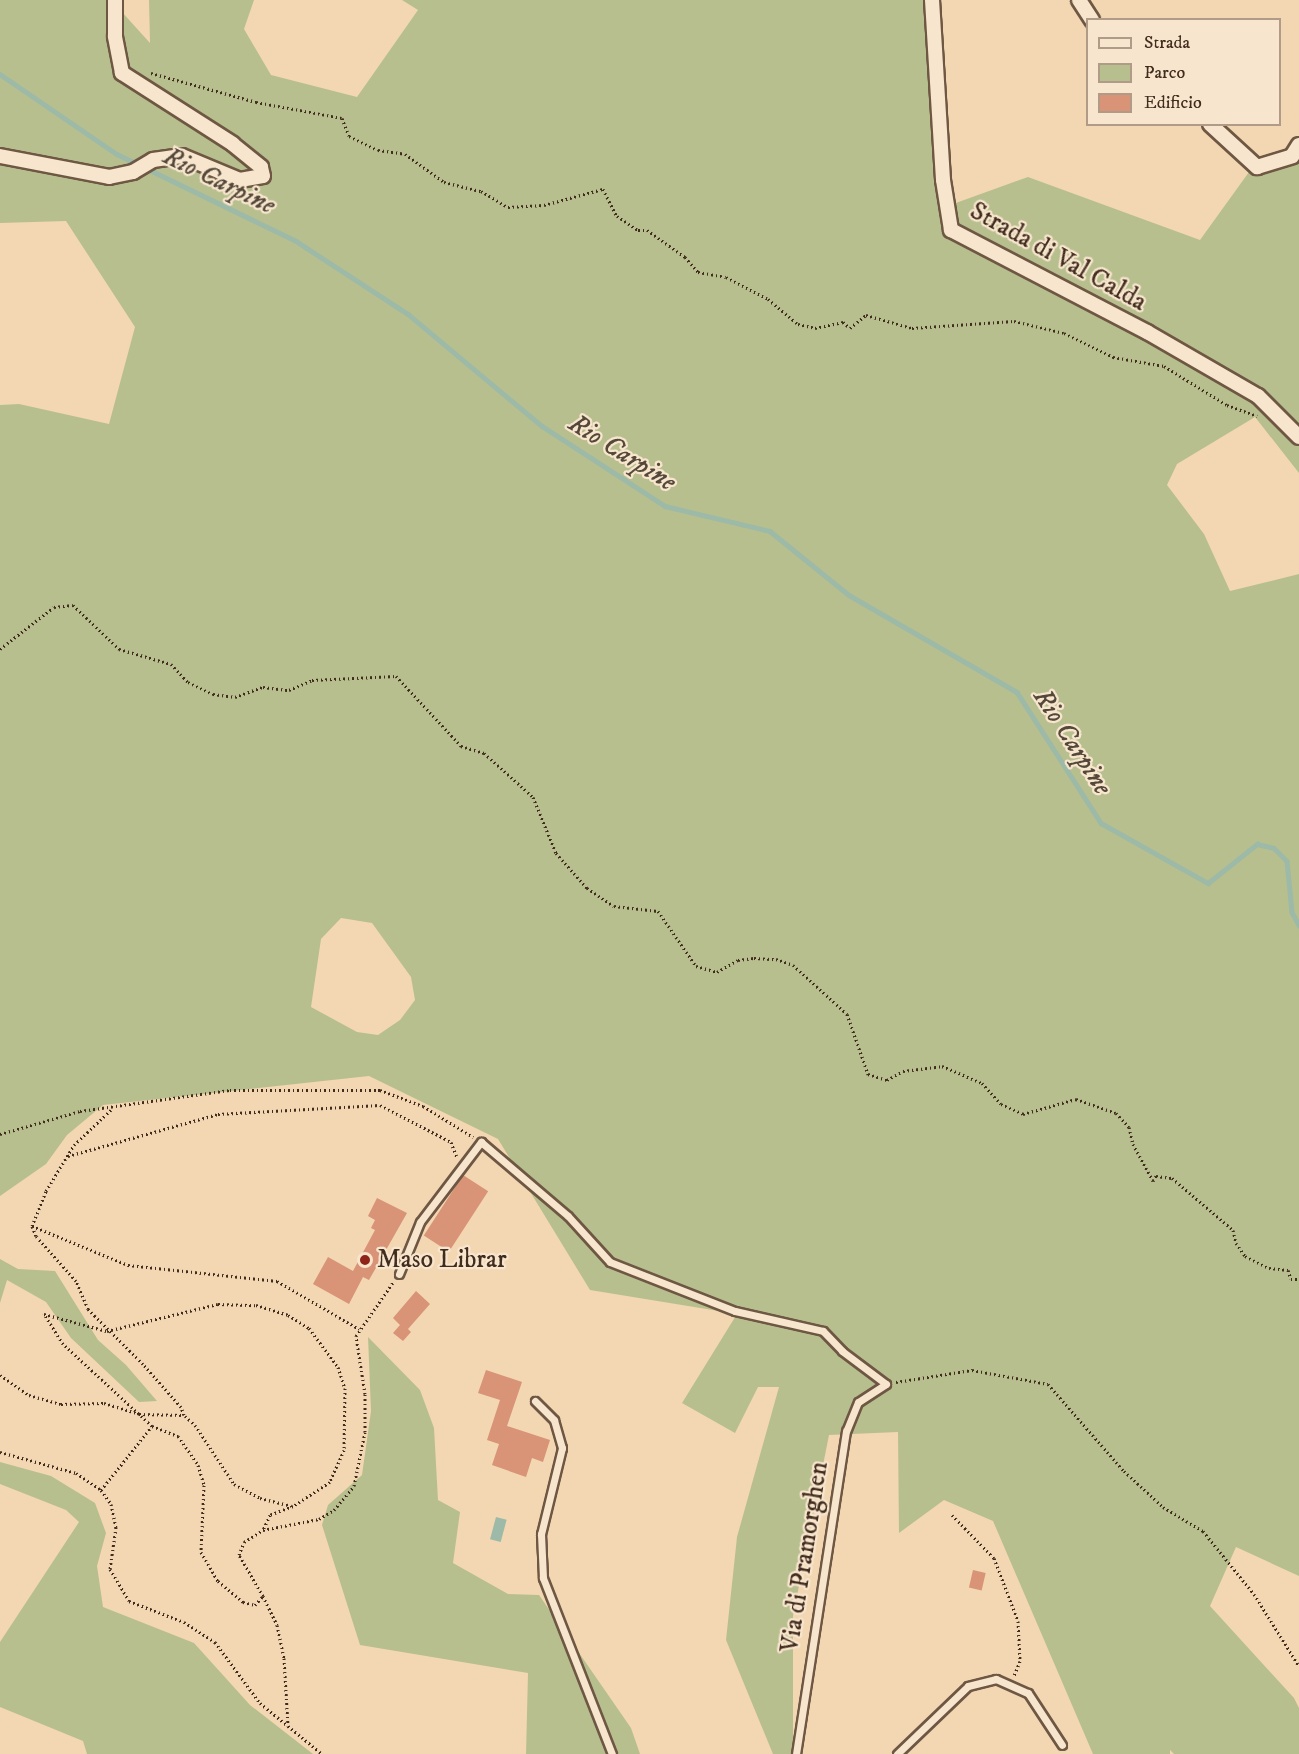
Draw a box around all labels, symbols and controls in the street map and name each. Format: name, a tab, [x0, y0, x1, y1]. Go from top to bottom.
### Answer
legend	[1086, 18, 1281, 126]
text: Strada	[1144, 32, 1190, 54]
text: Parco	[1144, 62, 1185, 84]
text: Edificio	[1144, 92, 1202, 114]
water label: Rio Carpine	[158, 140, 280, 222]
street label: Strada di Val Calda	[964, 196, 1152, 318]
water label: Rio Carpine	[562, 407, 682, 499]
water label: Rio Carpine	[1026, 683, 1118, 801]
place label: Maso Librar	[377, 1244, 507, 1276]
marker: Maso Librar	[358, 1253, 372, 1267]
street label: Via di Pramorghen	[775, 1459, 835, 1655]

